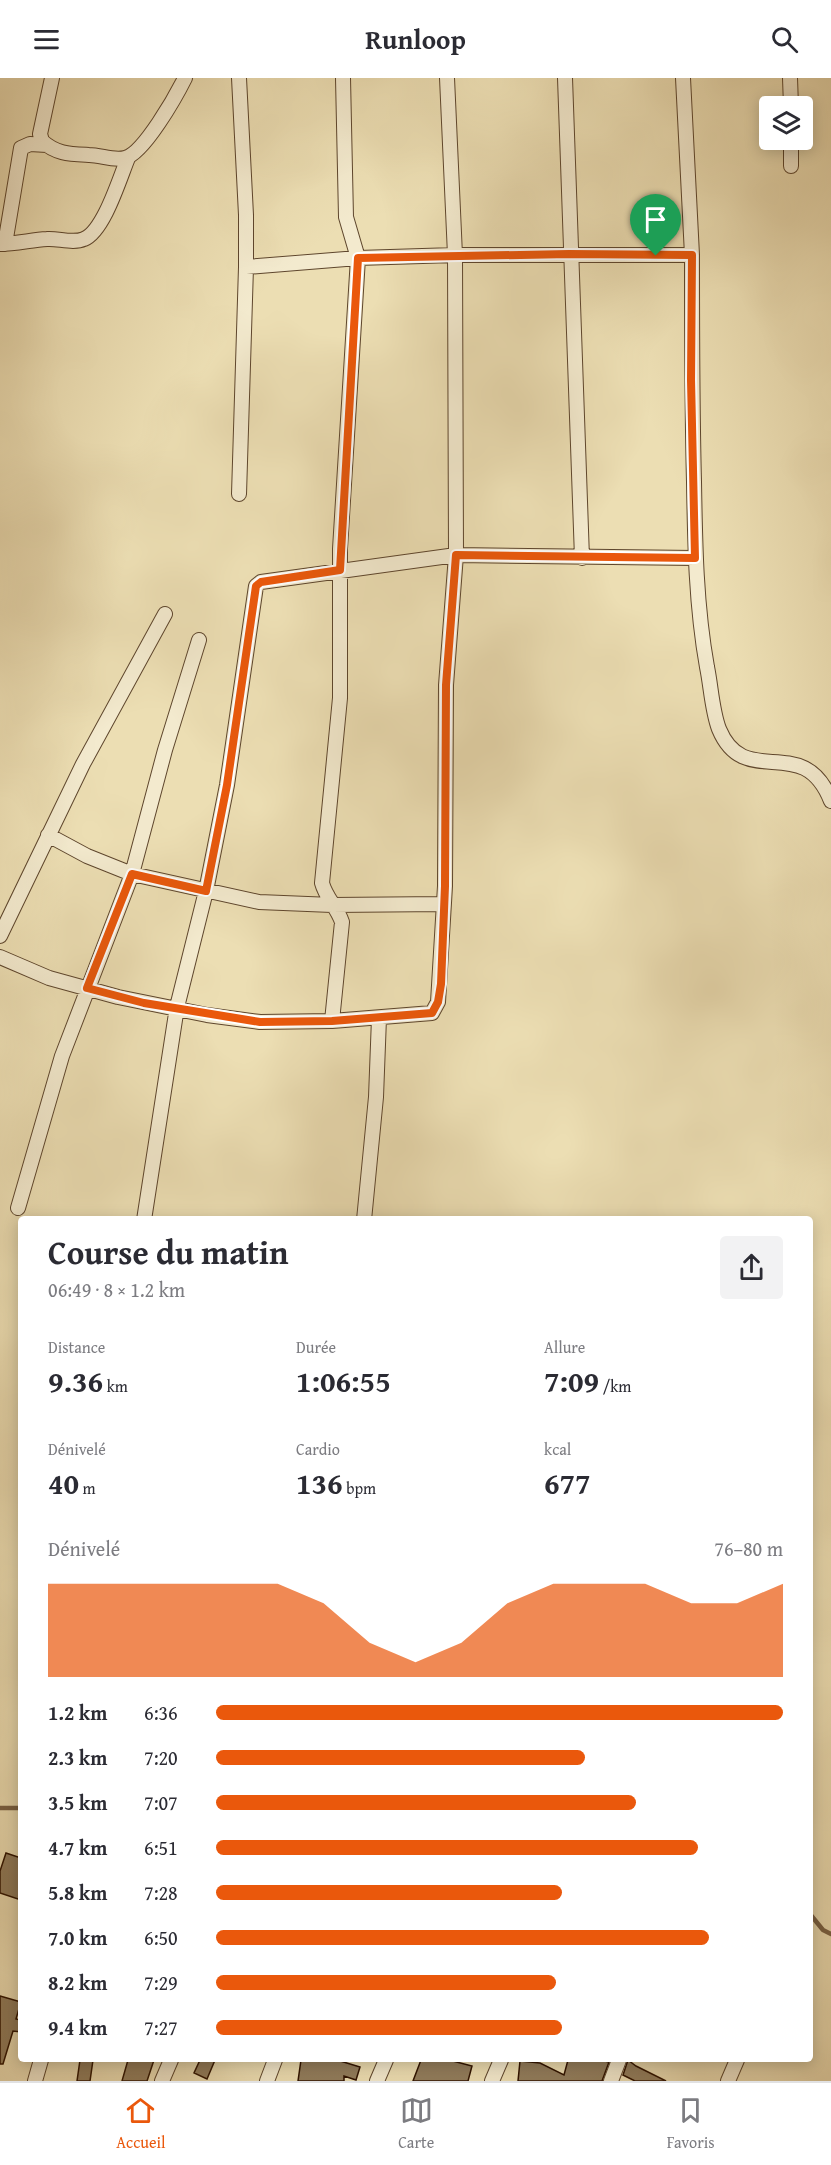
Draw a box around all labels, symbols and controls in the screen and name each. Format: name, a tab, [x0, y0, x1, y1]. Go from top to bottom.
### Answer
text: Runloop	[365, 19, 466, 59]
icon: menu	[30, 23, 63, 56]
icon: search	[768, 23, 801, 56]
map controls	[759, 96, 813, 150]
button: layers	[759, 96, 813, 150]
pin	[630, 194, 681, 256]
icon: arrive	[639, 203, 672, 236]
text: Course du matin	[48, 1228, 289, 1276]
button: share	[720, 1236, 783, 1299]
text: 06:49 · 8 × 1.2 km	[48, 1275, 185, 1304]
text: Distance	[48, 1335, 105, 1359]
text: Durée	[296, 1335, 336, 1359]
text: Allure	[544, 1335, 585, 1359]
text: 9.36	[48, 1359, 103, 1403]
text: 1:06:55	[296, 1359, 391, 1403]
text: 7:09	[544, 1359, 599, 1403]
text: km	[103, 1374, 128, 1398]
text: /km	[599, 1374, 631, 1398]
text: Dénivelé	[48, 1437, 106, 1461]
text: Cardio	[296, 1437, 340, 1461]
text: kcal	[544, 1437, 571, 1461]
text: 40	[48, 1461, 79, 1505]
text: 136	[296, 1461, 343, 1505]
text: 677	[544, 1461, 591, 1505]
text: m	[79, 1476, 96, 1500]
text: bpm	[343, 1476, 376, 1500]
text: Dénivelé	[48, 1534, 120, 1563]
text: 76–80 m	[714, 1534, 783, 1563]
text: 1.2 km	[48, 1698, 107, 1727]
text: 6:36	[144, 1698, 178, 1727]
text: 2.3 km	[48, 1743, 107, 1772]
text: 7:20	[144, 1743, 178, 1772]
text: 3.5 km	[48, 1788, 107, 1817]
text: 7:07	[144, 1788, 178, 1817]
text: 4.7 km	[48, 1833, 107, 1862]
text: 6:51	[144, 1833, 178, 1862]
text: 5.8 km	[48, 1878, 107, 1907]
text: 7:28	[144, 1878, 178, 1907]
text: 7.0 km	[48, 1923, 107, 1952]
text: 6:50	[144, 1923, 178, 1952]
text: 8.2 km	[48, 1968, 107, 1997]
text: 7:29	[144, 1968, 178, 1997]
text: 9.4 km	[48, 2013, 107, 2042]
text: 7:27	[144, 2013, 178, 2042]
tab: Accueil	[116, 2094, 165, 2154]
tab: Carte	[398, 2094, 434, 2154]
tab: Favoris	[667, 2094, 715, 2154]

